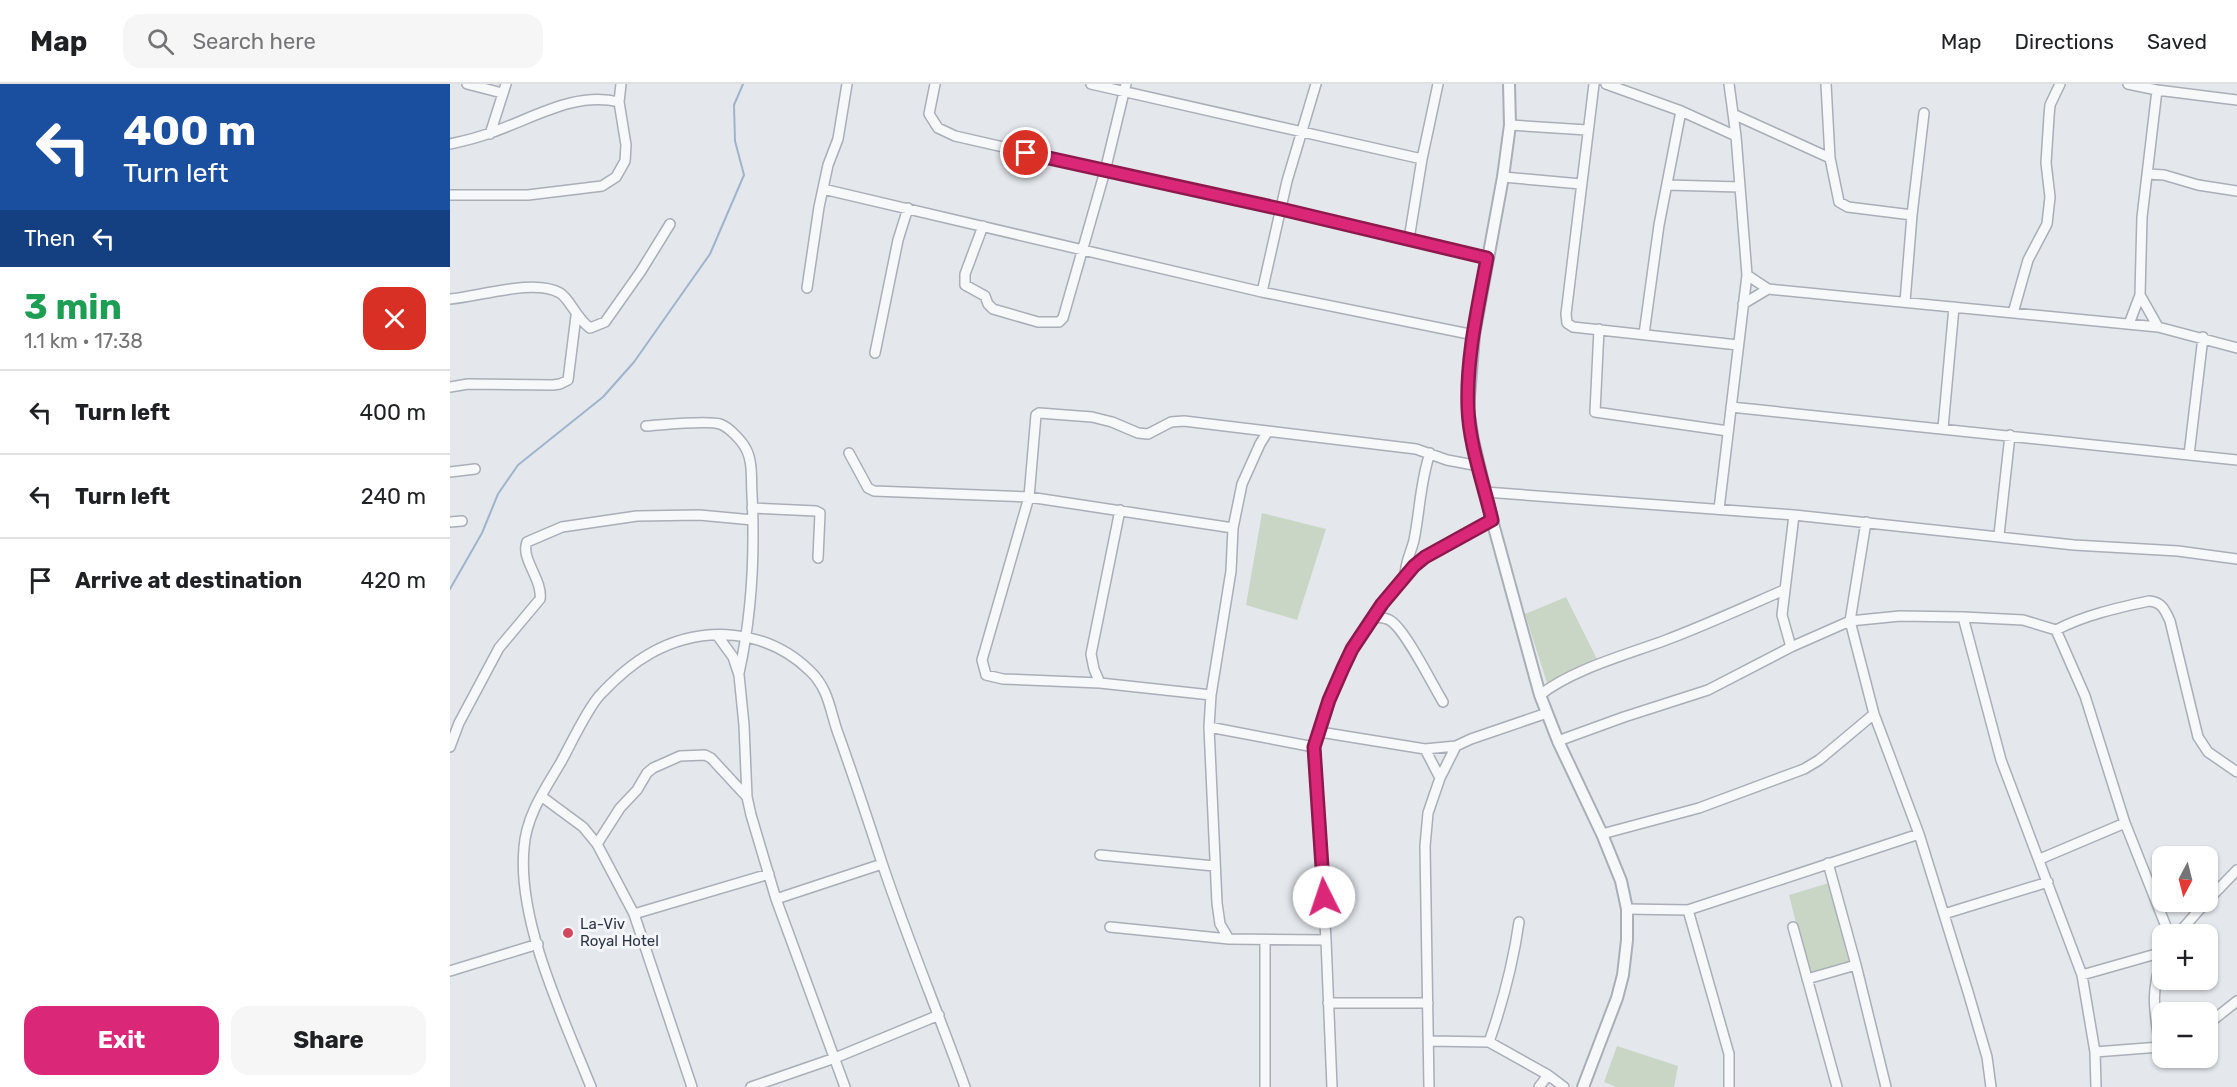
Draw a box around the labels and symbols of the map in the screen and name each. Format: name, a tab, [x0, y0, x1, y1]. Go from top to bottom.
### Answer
pin	[1000, 127, 1051, 178]
north arrow	[2152, 846, 2218, 912]
position arrow	[1292, 865, 1356, 929]
place label: La-Viv Royal Hotel	[580, 915, 659, 950]
marker: La-Viv Royal Hotel	[561, 926, 575, 940]

